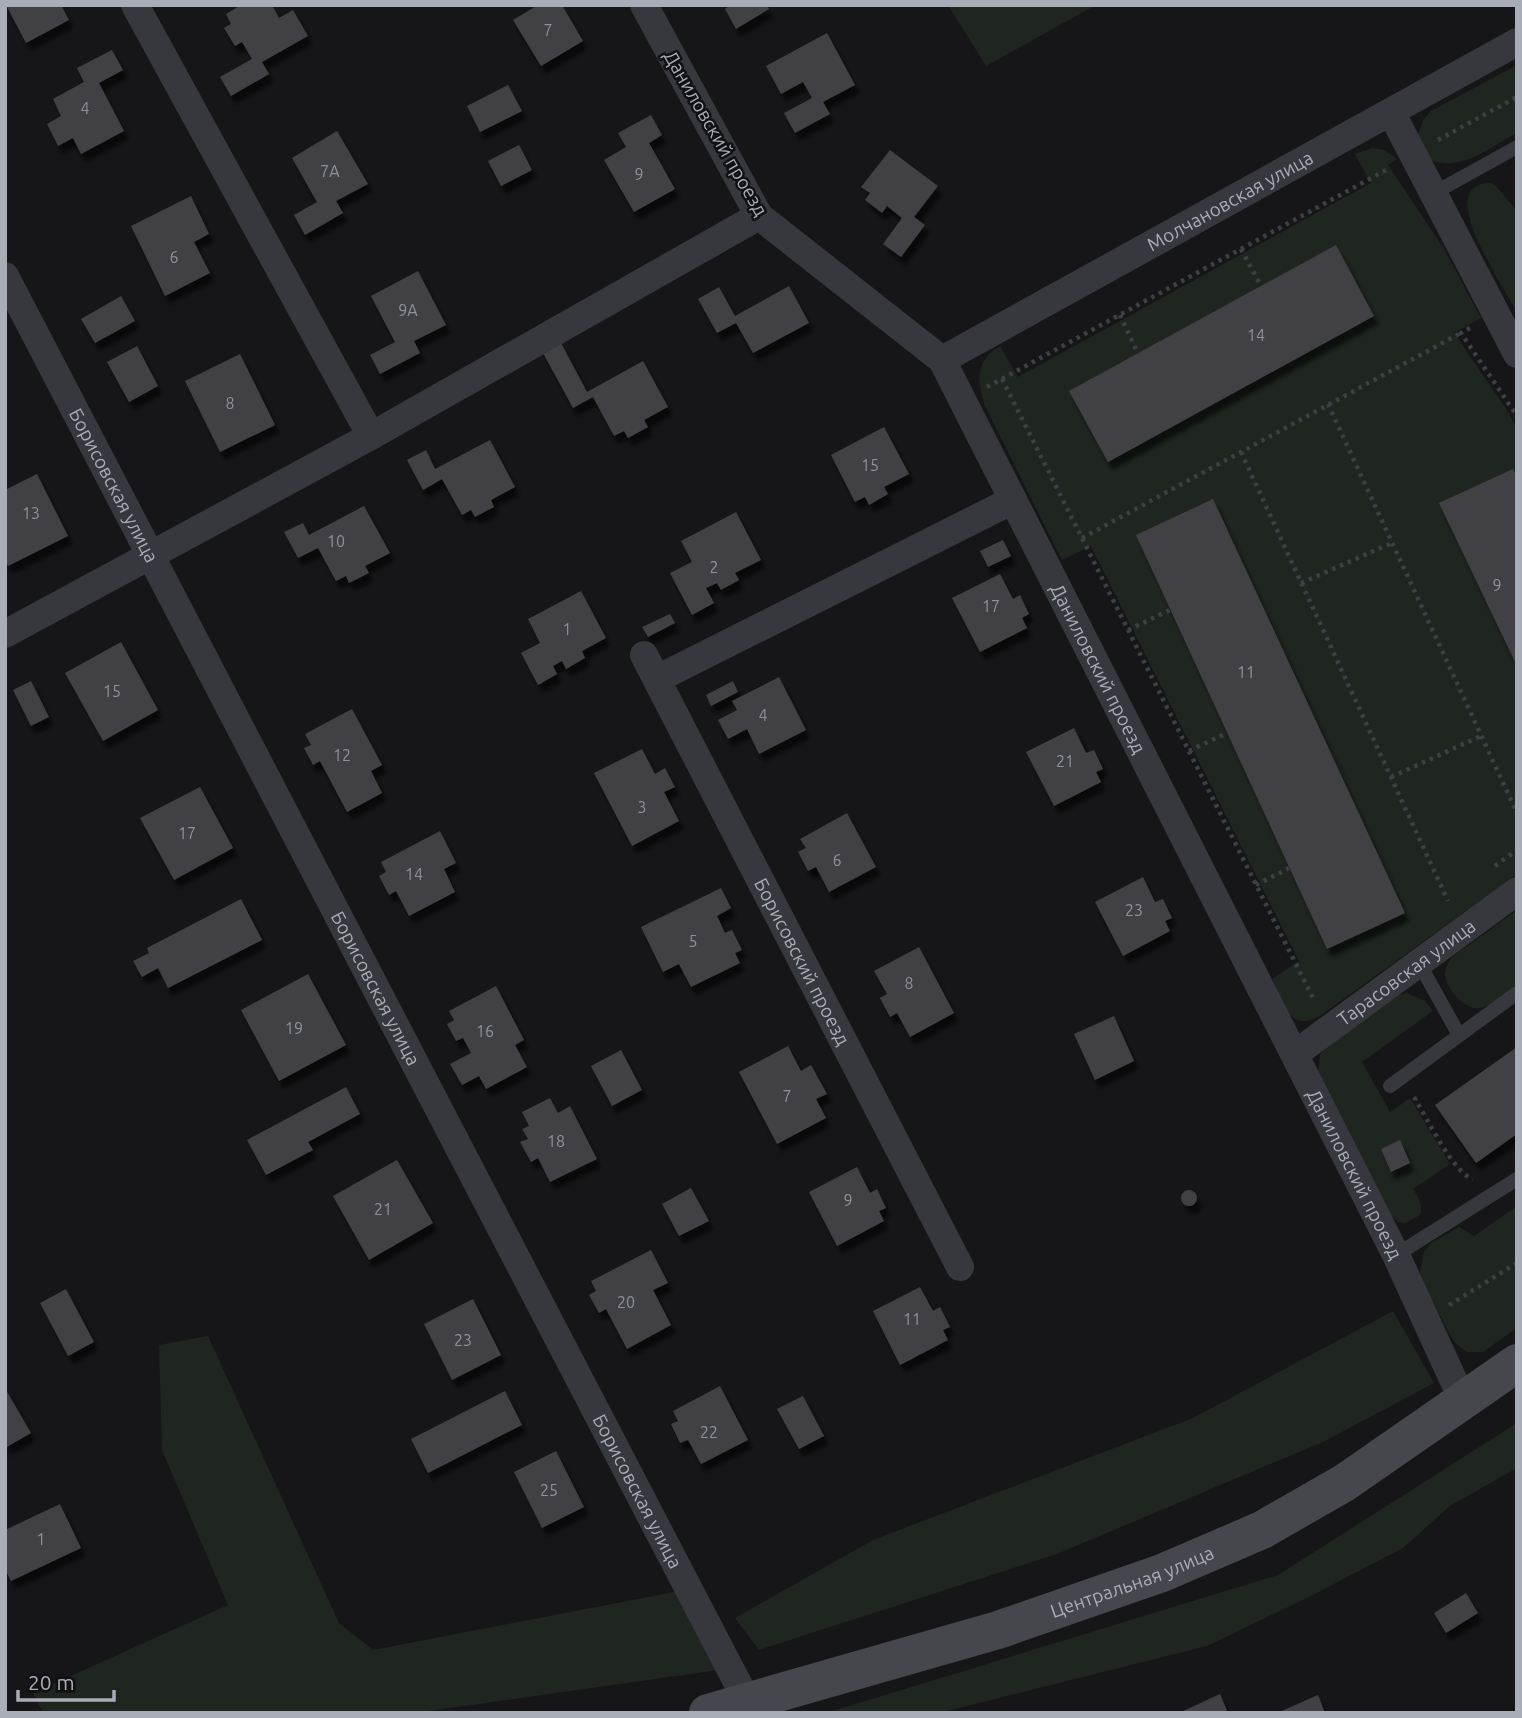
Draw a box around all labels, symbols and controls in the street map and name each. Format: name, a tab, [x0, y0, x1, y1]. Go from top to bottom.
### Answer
house number: 7	[543, 21, 553, 39]
street label: Даниловский проезд	[660, 46, 772, 220]
house number: 4	[80, 99, 90, 117]
street label: Молчановская улица	[1143, 146, 1317, 255]
house number: 7А	[320, 162, 340, 180]
house number: 9	[634, 165, 644, 183]
house number: 6	[169, 248, 179, 266]
house number: 9А	[398, 301, 418, 319]
house number: 14	[1247, 326, 1265, 344]
house number: 8	[225, 394, 235, 412]
street label: Борисовская улица	[65, 405, 163, 566]
house number: 15	[861, 456, 879, 474]
house number: 13	[22, 504, 40, 522]
house number: 10	[327, 532, 345, 550]
house number: 2	[709, 558, 719, 576]
house number: 9	[1492, 576, 1502, 594]
street label: Даниловский проезд	[1046, 580, 1151, 757]
house number: 17	[982, 597, 1000, 615]
house number: 1	[562, 620, 572, 638]
house number: 11	[1237, 663, 1255, 681]
house number: 15	[103, 682, 121, 700]
house number: 4	[758, 706, 768, 724]
house number: 12	[333, 746, 351, 764]
house number: 21	[1056, 752, 1074, 770]
house number: 3	[637, 798, 647, 816]
house number: 17	[178, 824, 196, 842]
house number: 6	[832, 851, 842, 869]
house number: 14	[405, 865, 423, 883]
street label: Борисовский проезд	[750, 874, 855, 1049]
house number: 23	[1125, 901, 1143, 919]
street label: Борисовская улица	[327, 907, 425, 1069]
street label: Тарасовская улица	[1333, 914, 1480, 1030]
house number: 5	[688, 932, 698, 950]
house number: 8	[904, 974, 914, 992]
house number: 19	[285, 1019, 303, 1037]
house number: 16	[476, 1022, 494, 1040]
street label: Даниловский проезд	[1303, 1085, 1407, 1263]
house number: 7	[782, 1087, 792, 1105]
house number: 18	[547, 1132, 565, 1150]
house number: 9	[843, 1191, 853, 1209]
house number: 21	[374, 1200, 392, 1218]
house number: 20	[617, 1293, 635, 1311]
house number: 11	[903, 1310, 921, 1328]
house number: 23	[454, 1331, 472, 1349]
street label: Борисовская улица	[589, 1410, 687, 1572]
house number: 22	[700, 1423, 718, 1441]
house number: 25	[540, 1481, 558, 1499]
house number: 1	[36, 1530, 46, 1548]
street label: Центральная улица	[1047, 1541, 1217, 1622]
scale bar	[18, 1658, 114, 1702]
text: 20 m	[28, 1670, 75, 1694]

